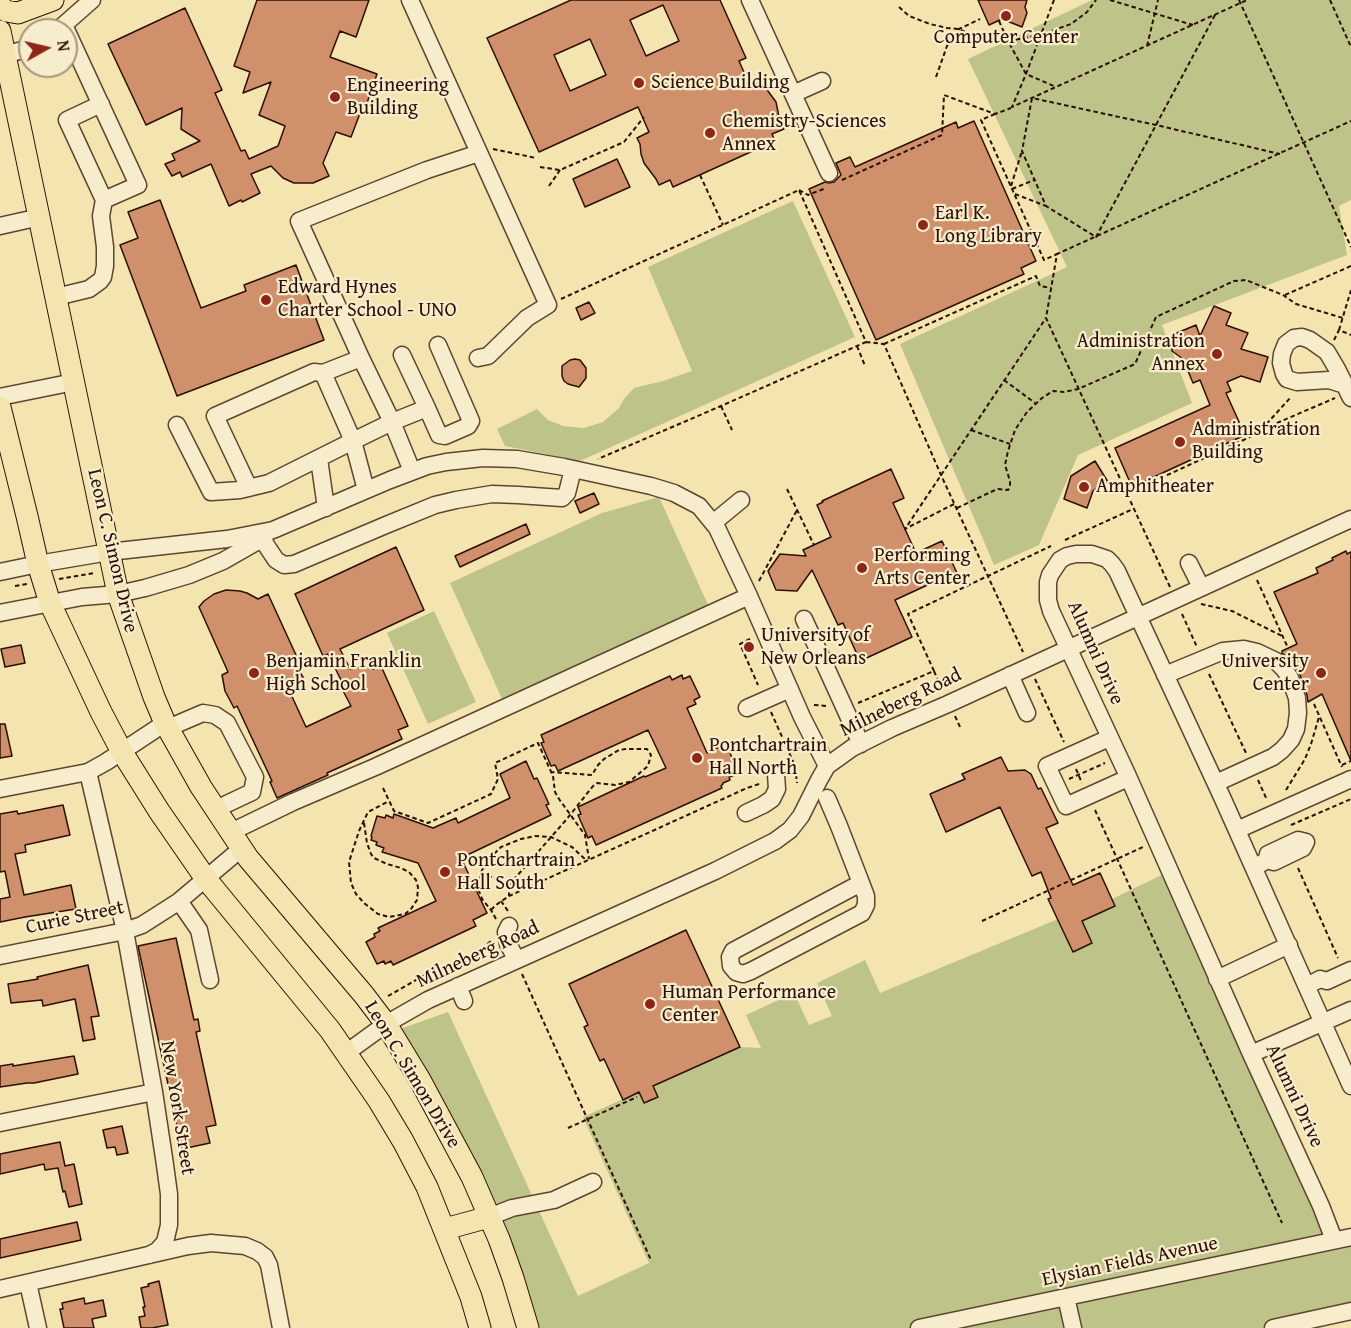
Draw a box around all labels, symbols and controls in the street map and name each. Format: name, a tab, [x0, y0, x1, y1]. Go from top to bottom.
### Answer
marker: Computer Center	[999, 9, 1013, 23]
north arrow	[18, 18, 78, 78]
place label: Computer Center	[934, 26, 1078, 50]
text: N	[51, 39, 76, 53]
place label: Science Building	[651, 71, 789, 95]
place label: Engineering Building	[347, 74, 449, 121]
marker: Science Building	[632, 76, 646, 90]
marker: Engineering Building	[328, 90, 342, 104]
place label: Chemistry-Sciences Annex	[722, 110, 887, 157]
marker: Chemistry-Sciences Annex	[703, 126, 717, 140]
place label: Earl K. Long Library	[935, 202, 1042, 249]
marker: Earl K. Long Library	[916, 218, 930, 232]
place label: Edward Hynes Charter School - UNO	[278, 276, 457, 323]
marker: Edward Hynes Charter School - UNO	[259, 293, 273, 307]
place label: Administration Annex	[1077, 330, 1205, 377]
marker: Administration Annex	[1210, 347, 1224, 361]
place label: Administration Building	[1192, 418, 1320, 465]
marker: Administration Building	[1173, 435, 1187, 449]
street label: Leon C. Simon Drive	[81, 467, 143, 635]
place label: Amphitheater	[1096, 475, 1214, 499]
marker: Amphitheater	[1077, 480, 1091, 494]
place label: Performing Arts Center	[874, 544, 970, 591]
marker: Performing Arts Center	[855, 561, 869, 575]
street label: Alumni Drive	[1061, 597, 1129, 709]
place label: University of New Orleans	[761, 624, 870, 671]
marker: University of New Orleans	[742, 640, 756, 654]
place label: Benjamin Franklin High School	[266, 650, 421, 697]
place label: University Center	[1221, 650, 1309, 697]
street label: Milneberg Road	[836, 663, 966, 743]
marker: Benjamin Franklin High School	[247, 666, 261, 680]
marker: University Center	[1314, 666, 1328, 680]
place label: Pontchartrain Hall North	[709, 734, 827, 781]
marker: Pontchartrain Hall North	[690, 751, 704, 765]
place label: Pontchartrain Hall South	[457, 849, 575, 896]
marker: Pontchartrain Hall South	[438, 865, 452, 879]
street label: Curie Street	[24, 896, 126, 940]
street label: Milneberg Road	[413, 916, 543, 994]
place label: Human Performance Center	[662, 981, 836, 1028]
street label: Leon C. Simon Drive	[359, 997, 465, 1153]
marker: Human Performance Center	[643, 997, 657, 1011]
street label: New York Street	[155, 1039, 199, 1177]
street label: Alumni Drive	[1260, 1041, 1328, 1151]
street label: Elysian Fields Avenue	[1040, 1232, 1220, 1292]

